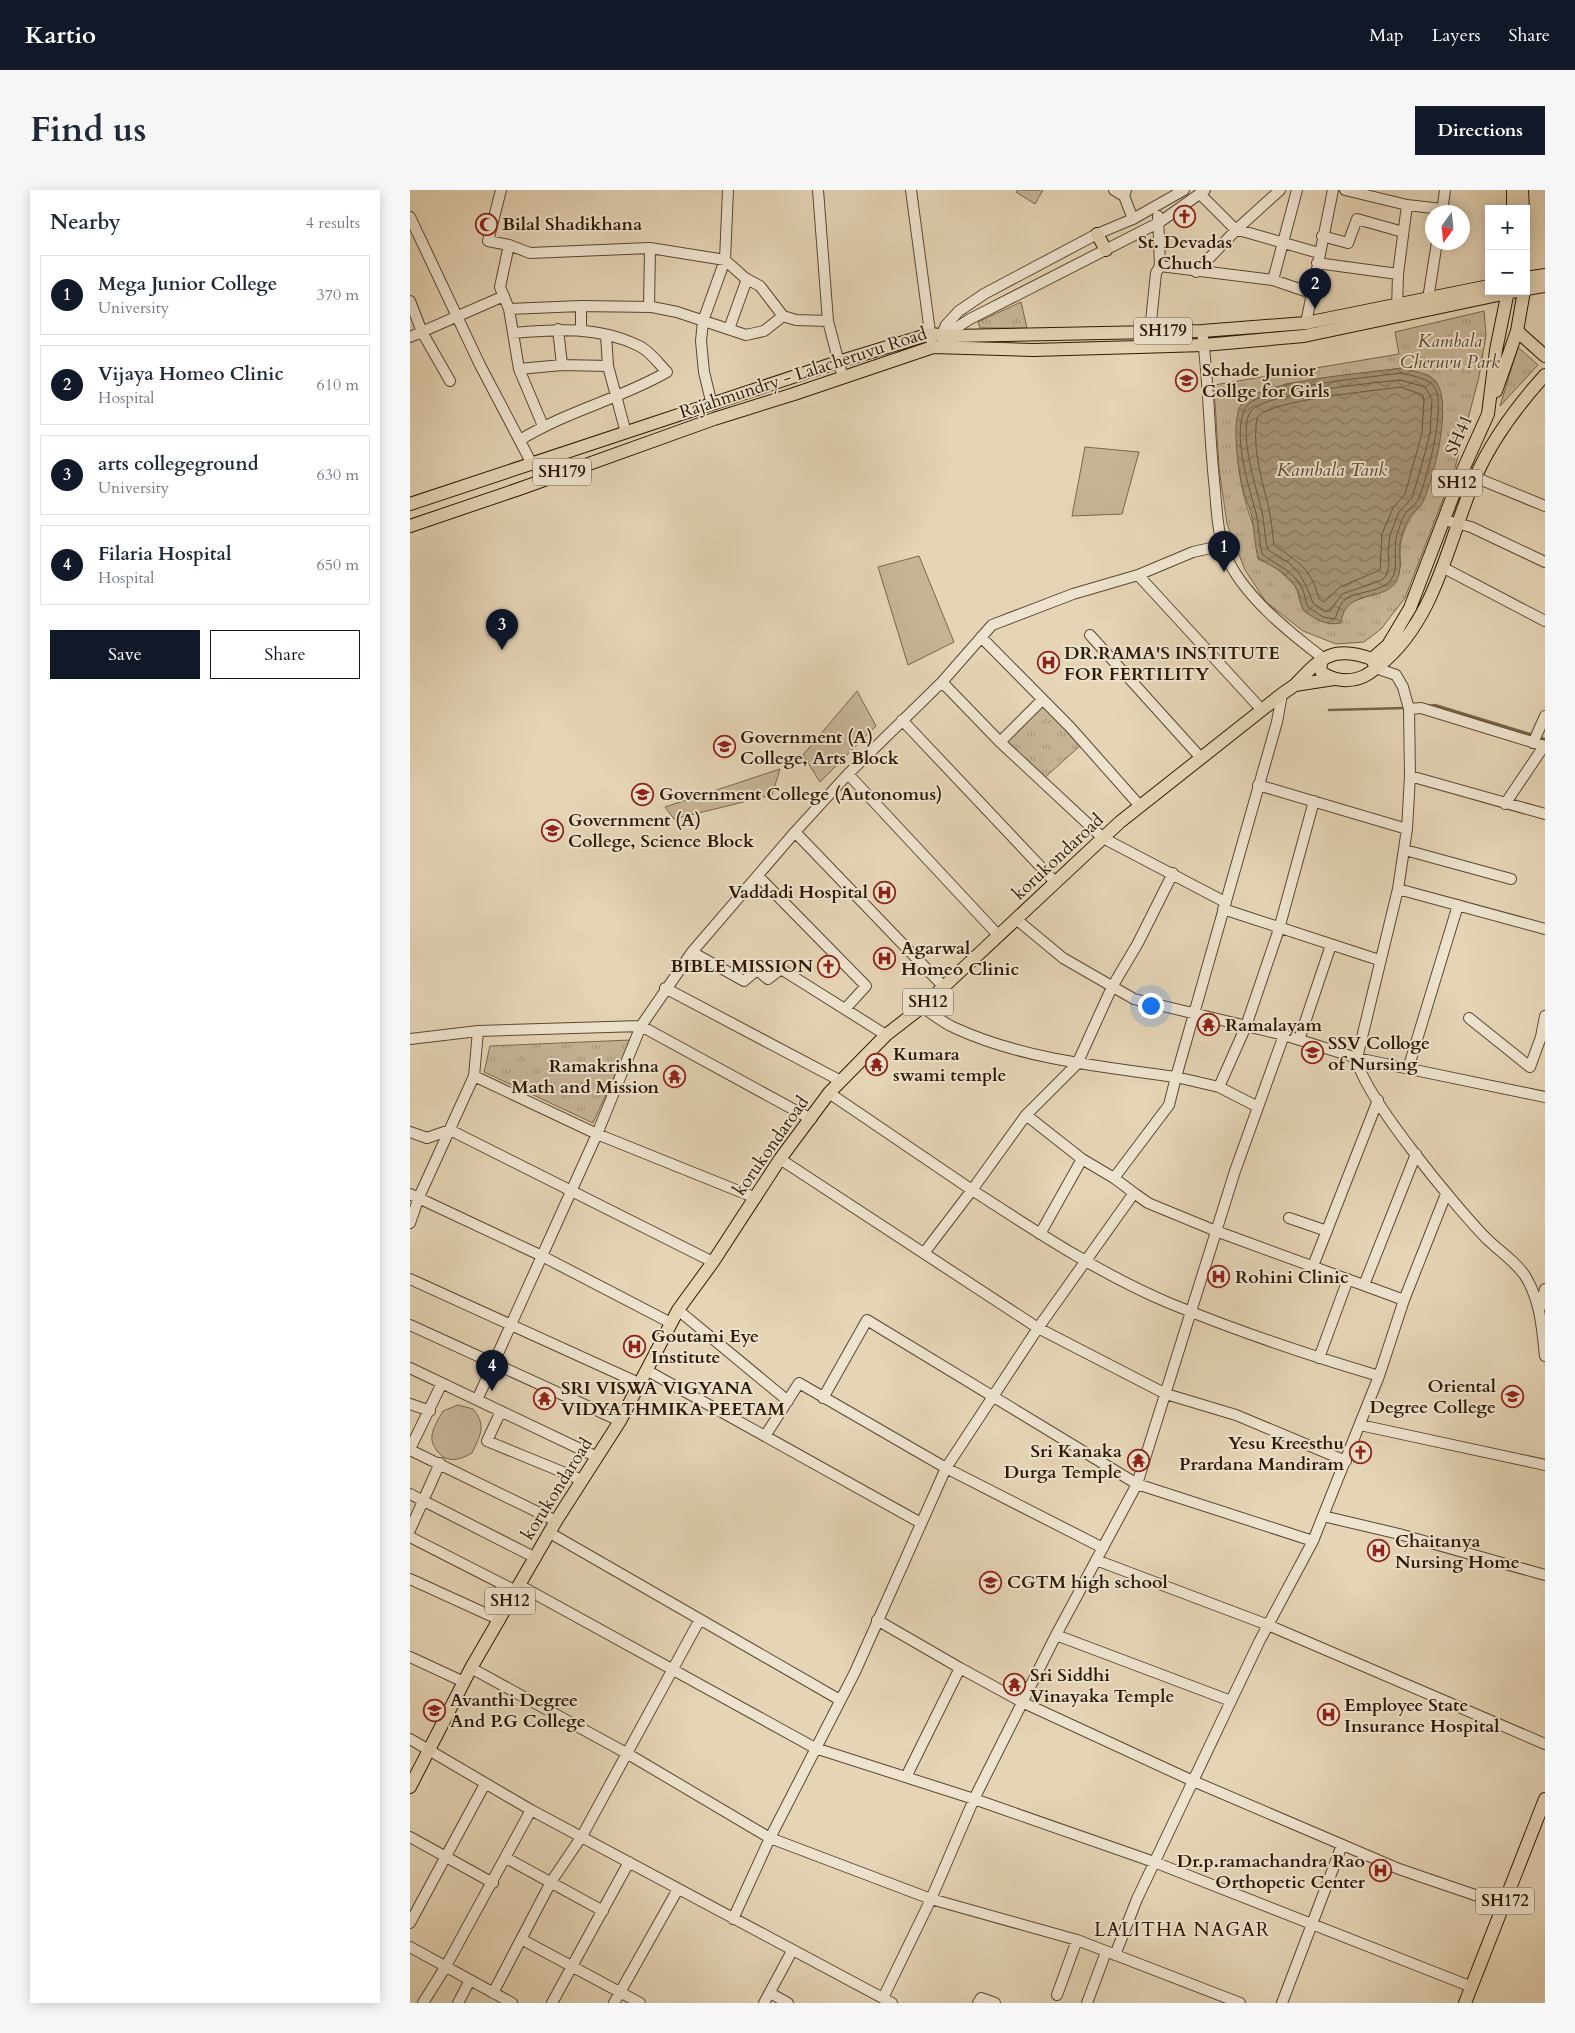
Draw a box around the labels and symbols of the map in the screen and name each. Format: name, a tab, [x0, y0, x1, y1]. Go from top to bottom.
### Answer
church icon: St. Devadas Chuch	[1173, 205, 1197, 229]
north arrow	[1425, 205, 1470, 250]
mosque icon: Bilal Shadikhana	[474, 212, 498, 236]
place label: Bilal Shadikhana	[502, 212, 642, 237]
place label: St. Devadas Chuch	[1138, 230, 1232, 276]
pin: 2	[1299, 268, 1331, 309]
road number: SH179	[1134, 318, 1192, 344]
street label: Rajahmundry - Lalacheruvu Road	[676, 321, 930, 425]
park label: Kambala Cheruvu Park	[1400, 329, 1500, 375]
place label: Schade Junior Collge for Girls	[1202, 358, 1330, 404]
school or university icon: Schade Junior Collge for Girls	[1174, 368, 1198, 392]
street label: SH41	[1439, 410, 1479, 460]
water label: Kambala Tank	[1277, 457, 1388, 483]
road number: SH179	[533, 458, 591, 486]
road number: SH12	[1432, 470, 1482, 496]
pin: 1	[1208, 531, 1240, 572]
pin: 3	[486, 609, 518, 650]
place label: DR.RAMA'S INSTITUTE FOR FERTILITY	[1064, 641, 1280, 687]
hospital icon: DR.RAMA'S INSTITUTE FOR FERTILITY	[1036, 651, 1060, 675]
place label: Government (A) College, Arts Block	[740, 725, 900, 771]
school or university icon: Government (A) College, Arts Block	[712, 735, 736, 759]
school or university icon: Government College (Autonomus)	[631, 782, 655, 806]
place label: Government College (Autonomus)	[659, 782, 942, 807]
place label: Government (A) College, Science Block	[568, 808, 755, 854]
street label: korukondaroad	[1007, 808, 1109, 906]
school or university icon: Government (A) College, Science Block	[540, 818, 564, 842]
place label: Vaddadi Hospital	[728, 880, 868, 905]
hospital icon: Vaddadi Hospital	[872, 880, 896, 904]
place label: Agarwal Homeo Clinic	[901, 936, 1019, 982]
hospital icon: Agarwal Homeo Clinic	[873, 946, 897, 970]
place label: BIBLE MISSION	[670, 954, 813, 979]
church icon: BIBLE MISSION	[817, 954, 841, 978]
road number: SH12	[903, 989, 953, 1016]
your location	[1138, 993, 1164, 1019]
temple icon: Ramalayam	[1197, 1013, 1221, 1037]
place label: Ramalayam	[1225, 1013, 1323, 1038]
place label: SSV Colloge of Nursing	[1328, 1031, 1430, 1077]
school or university icon: SSV Colloge of Nursing	[1300, 1041, 1324, 1065]
place label: Kumara swami temple	[893, 1042, 1007, 1088]
temple icon: Kumara swami temple	[865, 1052, 889, 1076]
place label: Ramakrishna Math and Mission	[511, 1054, 659, 1100]
temple icon: Ramakrishna Math and Mission	[663, 1064, 687, 1088]
street label: korukondaroad	[727, 1091, 815, 1201]
hospital icon: Rohini Clinic	[1207, 1265, 1231, 1289]
place label: Rohini Clinic	[1235, 1265, 1349, 1290]
place label: Goutami Eye Institute	[651, 1324, 759, 1370]
hospital icon: Goutami Eye Institute	[623, 1334, 647, 1358]
pin: 4	[476, 1350, 508, 1391]
place label: Oriental Degree College	[1369, 1374, 1496, 1420]
place label: SRI VISWA VIGYANA VIDYATHMIKA PEETAM	[561, 1376, 785, 1422]
school or university icon: Oriental Degree College	[1500, 1384, 1524, 1408]
temple icon: SRI VISWA VIGYANA VIDYATHMIKA PEETAM	[533, 1386, 557, 1410]
place label: Yesu Kreesthu Prardana Mandiram	[1179, 1431, 1344, 1477]
street label: korukondaroad	[516, 1433, 599, 1545]
place label: Sri Kanaka Durga Temple	[1004, 1439, 1122, 1485]
church icon: Yesu Kreesthu Prardana Mandiram	[1348, 1441, 1372, 1465]
temple icon: Sri Kanaka Durga Temple	[1126, 1449, 1150, 1473]
place label: Chaitanya Nursing Home	[1395, 1529, 1520, 1575]
hospital icon: Chaitanya Nursing Home	[1367, 1539, 1391, 1563]
school or university icon: CGTM high school	[979, 1570, 1003, 1594]
place label: CGTM high school	[1007, 1570, 1168, 1595]
road number: SH12	[485, 1588, 535, 1614]
place label: Sri Siddhi Vinayaka Temple	[1030, 1663, 1175, 1709]
temple icon: Sri Siddhi Vinayaka Temple	[1002, 1673, 1026, 1697]
place label: Avanthi Degree And P.G College	[450, 1688, 586, 1734]
place label: Employee State Insurance Hospital	[1344, 1693, 1499, 1739]
school or university icon: Avanthi Degree And P.G College	[422, 1698, 446, 1722]
hospital icon: Employee State Insurance Hospital	[1316, 1703, 1340, 1727]
place label: Dr.p.ramachandra Rao Orthopetic Center	[1177, 1849, 1366, 1895]
hospital icon: Dr.p.ramachandra Rao Orthopetic Center	[1369, 1859, 1393, 1883]
road number: SH172	[1476, 1888, 1534, 1914]
district label: LALITHA NAGAR	[1094, 1917, 1270, 1943]

